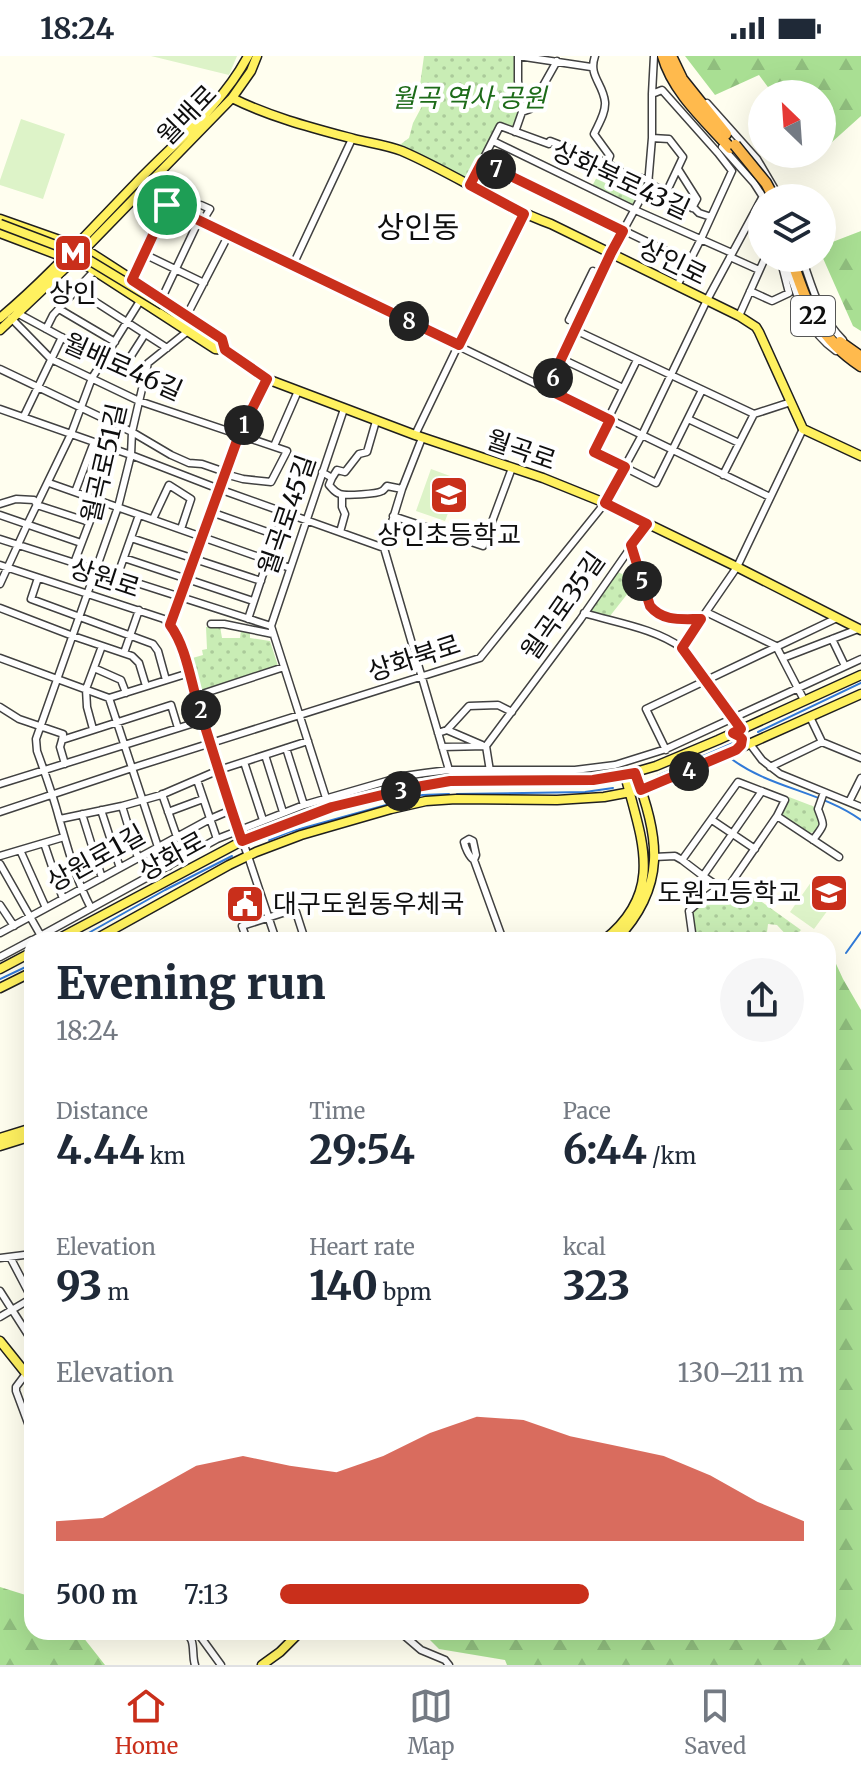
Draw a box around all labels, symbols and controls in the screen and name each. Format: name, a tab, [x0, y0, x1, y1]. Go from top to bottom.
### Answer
text: 18:24	[40, 9, 114, 47]
street label: 월배로	[150, 77, 223, 152]
north arrow	[748, 80, 836, 168]
map controls	[748, 80, 836, 272]
park label: 월곡 역사 공원	[392, 81, 549, 114]
street label: 상화북로43길	[547, 133, 695, 226]
pin: 7	[476, 149, 516, 189]
text: 7	[489, 155, 503, 183]
pin	[133, 171, 201, 239]
icon: arrive	[145, 183, 189, 227]
button: layers	[748, 184, 836, 272]
district label: 상인동	[377, 208, 459, 246]
street label: 상인로	[634, 231, 713, 292]
metro station icon: 상인	[52, 232, 94, 274]
place label: 상인	[49, 276, 97, 309]
road number: 22	[791, 296, 835, 336]
pin: 8	[389, 301, 429, 341]
text: 8	[402, 307, 416, 335]
street label: 월배로46길	[58, 326, 188, 407]
pin: 6	[533, 358, 573, 398]
text: 6	[546, 364, 560, 392]
street label: 월곡로51길	[74, 400, 133, 526]
pin: 1	[224, 405, 264, 445]
text: 1	[239, 411, 249, 439]
street label: 월곡로	[482, 422, 560, 477]
street label: 월곡로45길	[251, 451, 322, 579]
school or university icon: 상인초등학교	[428, 474, 470, 516]
place label: 상인초등학교	[377, 518, 521, 551]
street label: 월곡로35길	[513, 545, 612, 666]
street label: 상원로	[66, 551, 144, 604]
pin: 5	[622, 561, 662, 601]
text: 5	[636, 567, 648, 595]
street label: 상화북로	[363, 627, 464, 688]
pin: 2	[181, 690, 221, 730]
text: 2	[195, 696, 207, 724]
pin: 4	[669, 751, 709, 791]
text: 4	[682, 757, 696, 785]
pin: 3	[381, 771, 421, 811]
text: 3	[395, 777, 407, 805]
street label: 상원로1길	[41, 817, 151, 898]
street label: 상화로	[132, 824, 211, 887]
school or university icon: 도원고등학교	[808, 872, 850, 914]
place label: 도원고등학교	[657, 876, 801, 909]
public building icon: 대구도원동우체국	[224, 883, 266, 925]
place label: 대구도원동우체국	[273, 887, 464, 920]
text: Evening run	[56, 956, 325, 1011]
button: share	[720, 958, 804, 1042]
text: 18:24	[56, 1014, 118, 1047]
text: Distance	[56, 1097, 148, 1125]
text: Time	[309, 1097, 365, 1125]
text: Pace	[563, 1097, 611, 1125]
text: 4.44	[56, 1125, 144, 1175]
text: 29:54	[309, 1125, 415, 1175]
text: 6:44	[563, 1125, 647, 1175]
text: km	[144, 1142, 185, 1170]
text: /km	[647, 1142, 696, 1170]
text: Elevation	[56, 1233, 156, 1261]
text: Heart rate	[309, 1233, 415, 1261]
text: kcal	[563, 1233, 606, 1261]
text: 93	[56, 1261, 102, 1311]
text: 140	[309, 1261, 378, 1311]
text: 323	[563, 1261, 630, 1311]
text: m	[102, 1278, 129, 1306]
text: bpm	[378, 1278, 432, 1306]
text: Elevation	[56, 1356, 174, 1389]
text: 130–211 m	[677, 1356, 804, 1389]
text: 500 m	[56, 1578, 138, 1611]
text: 7:13	[184, 1578, 229, 1611]
tab: Home	[115, 1684, 178, 1760]
tab: Map	[408, 1684, 454, 1760]
tab: Saved	[684, 1684, 746, 1760]

